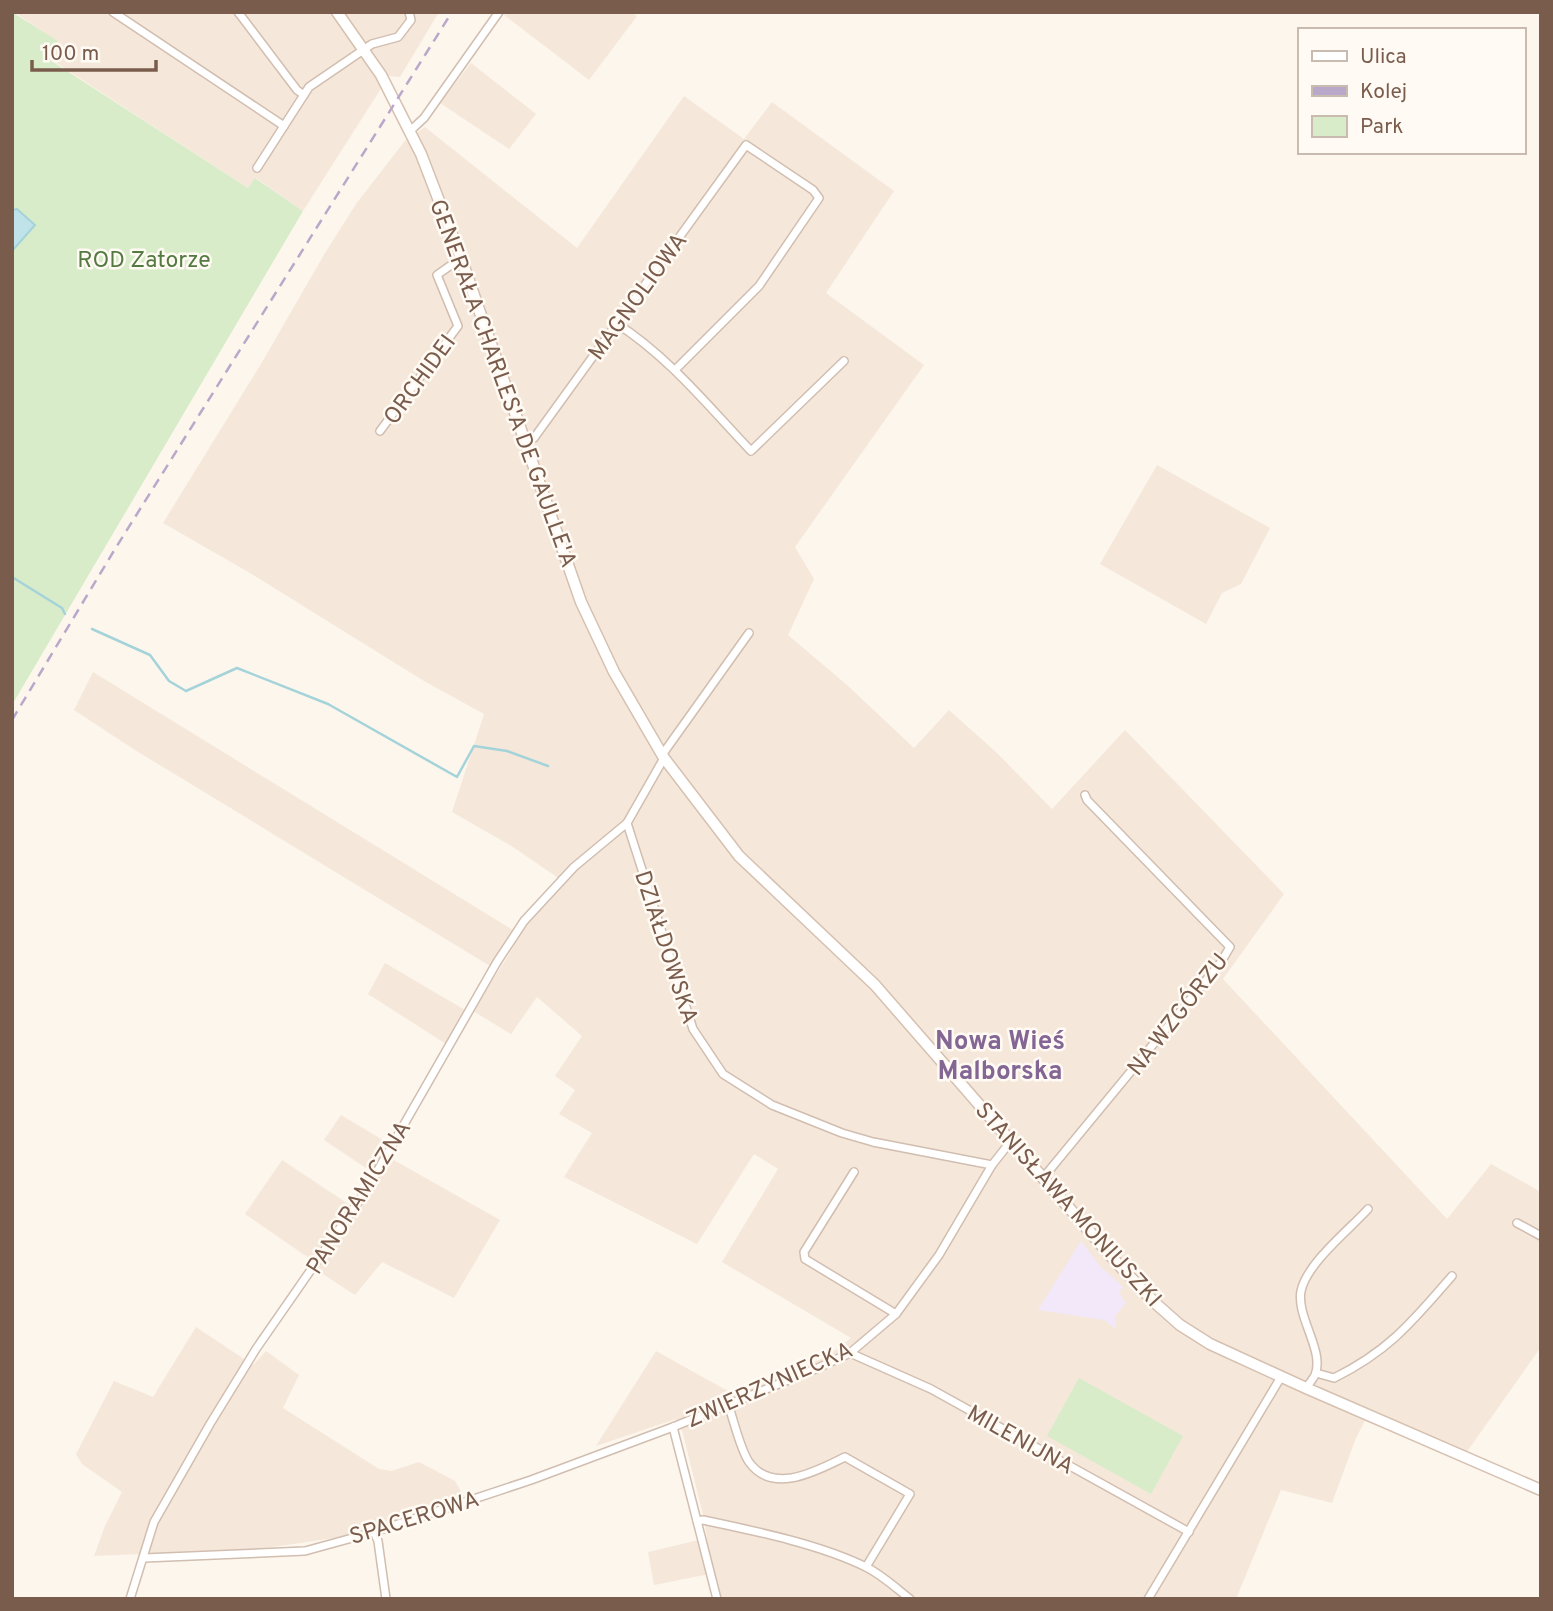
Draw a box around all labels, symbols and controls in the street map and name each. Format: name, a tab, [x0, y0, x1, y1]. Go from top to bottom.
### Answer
scale bar	[32, 28, 156, 72]
legend	[1298, 28, 1525, 154]
text: 100 m	[42, 41, 99, 68]
text: Ulica	[1360, 44, 1407, 71]
text: Kolej	[1360, 79, 1407, 106]
text: Park	[1360, 114, 1403, 141]
street label: GENERAŁA CHARLES'A DE GAULLE'A	[421, 196, 582, 572]
street label: MAGNOLIOWA	[583, 228, 695, 367]
park label: ROD Zatorze	[77, 247, 211, 276]
street label: ORCHIDEI	[379, 330, 463, 431]
street label: DZIAŁDOWSKA	[626, 867, 703, 1028]
street label: NA WZGÓRZU	[1121, 947, 1236, 1083]
district label: Nowa Wieś Malborska	[935, 1026, 1065, 1089]
street label: STANISŁAWA MONIUSZKI	[967, 1097, 1167, 1314]
street label: PANORAMICZNA	[301, 1116, 419, 1281]
street label: ZWIERZYNIECKA	[682, 1337, 858, 1436]
street label: MILENIJNA	[961, 1400, 1078, 1482]
street label: SPACEROWA	[346, 1486, 483, 1553]

